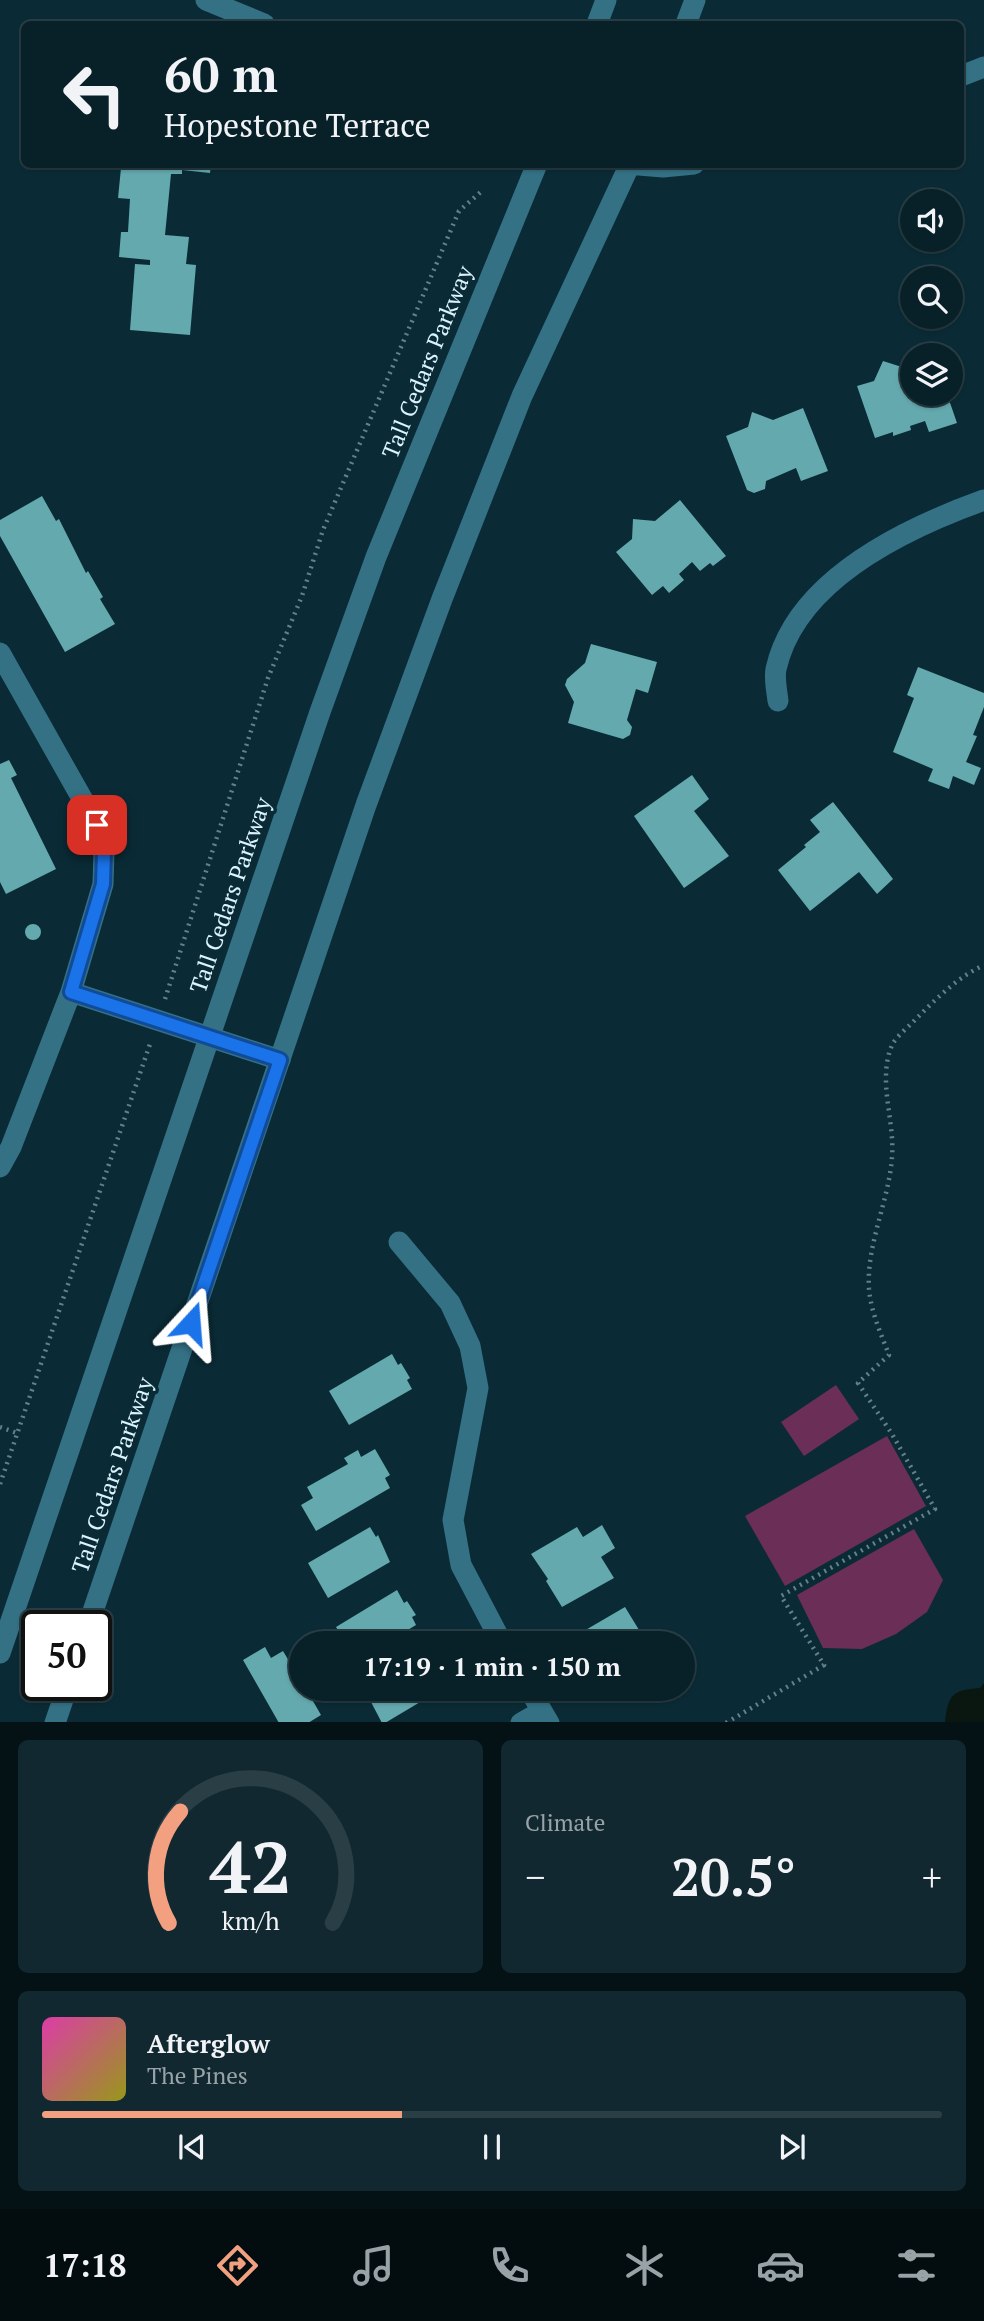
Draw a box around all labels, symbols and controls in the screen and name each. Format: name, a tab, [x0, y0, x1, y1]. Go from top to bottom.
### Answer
text: 60 m	[164, 41, 278, 106]
icon: left	[49, 49, 140, 140]
text: Hopestone Terrace	[164, 104, 431, 146]
map controls	[900, 189, 963, 406]
button: sound	[900, 189, 963, 252]
street label: Tall Cedars Parkway	[374, 261, 480, 463]
button: search	[900, 266, 963, 329]
button: layers	[900, 343, 963, 406]
street label: Tall Cedars Parkway	[182, 793, 278, 997]
pin	[67, 795, 127, 855]
icon: arrive	[78, 806, 116, 844]
position arrow	[154, 1286, 228, 1360]
street label: Tall Cedars Parkway	[64, 1373, 160, 1577]
speed limit sign: 50	[21, 1610, 112, 1701]
text: 17:19 · 1 min · 150 m	[363, 1649, 621, 1683]
text: Climate	[525, 1807, 605, 1838]
text: 42	[209, 1817, 292, 1914]
text: 20.5°	[671, 1842, 796, 1911]
text: −	[525, 1852, 545, 1902]
text: +	[922, 1852, 942, 1902]
text: km/h	[222, 1903, 280, 1936]
text: Afterglow	[147, 2026, 270, 2060]
text: The Pines	[147, 2060, 248, 2091]
icon: previous	[173, 2128, 211, 2166]
icon: pause	[473, 2128, 511, 2166]
icon: next	[773, 2128, 811, 2166]
icon: directions	[213, 2241, 262, 2290]
icon: music	[349, 2241, 398, 2290]
icon: phone	[485, 2241, 534, 2290]
icon: climate	[620, 2241, 669, 2290]
icon: car	[756, 2241, 805, 2290]
icon: filters	[892, 2241, 941, 2290]
text: 17:18	[43, 2244, 127, 2286]

